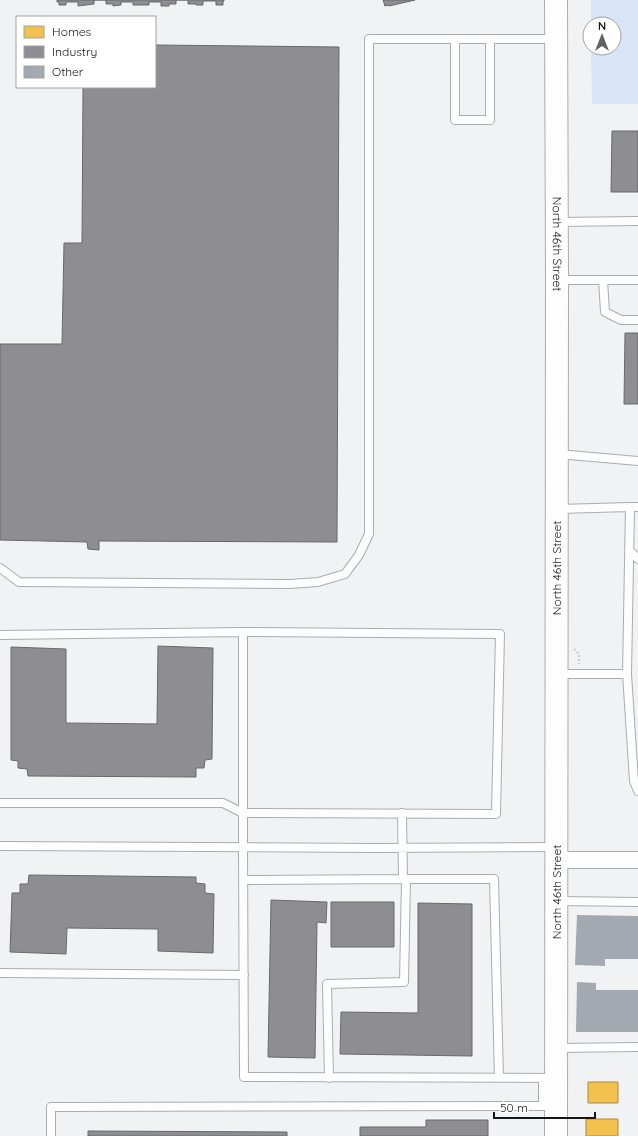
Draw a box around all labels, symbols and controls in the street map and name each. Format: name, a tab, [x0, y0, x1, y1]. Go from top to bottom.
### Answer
legend	[16, 16, 156, 88]
north arrow	[582, 16, 622, 56]
text: N	[598, 19, 606, 33]
text: Homes	[52, 24, 92, 39]
text: Industry	[52, 44, 97, 59]
text: Other	[52, 64, 84, 79]
street label: North 46th Street	[550, 197, 565, 291]
street label: North 46th Street	[549, 521, 564, 615]
street label: North 46th Street	[549, 845, 564, 939]
scale bar	[494, 1094, 595, 1120]
text: 50 m	[500, 1100, 528, 1115]

